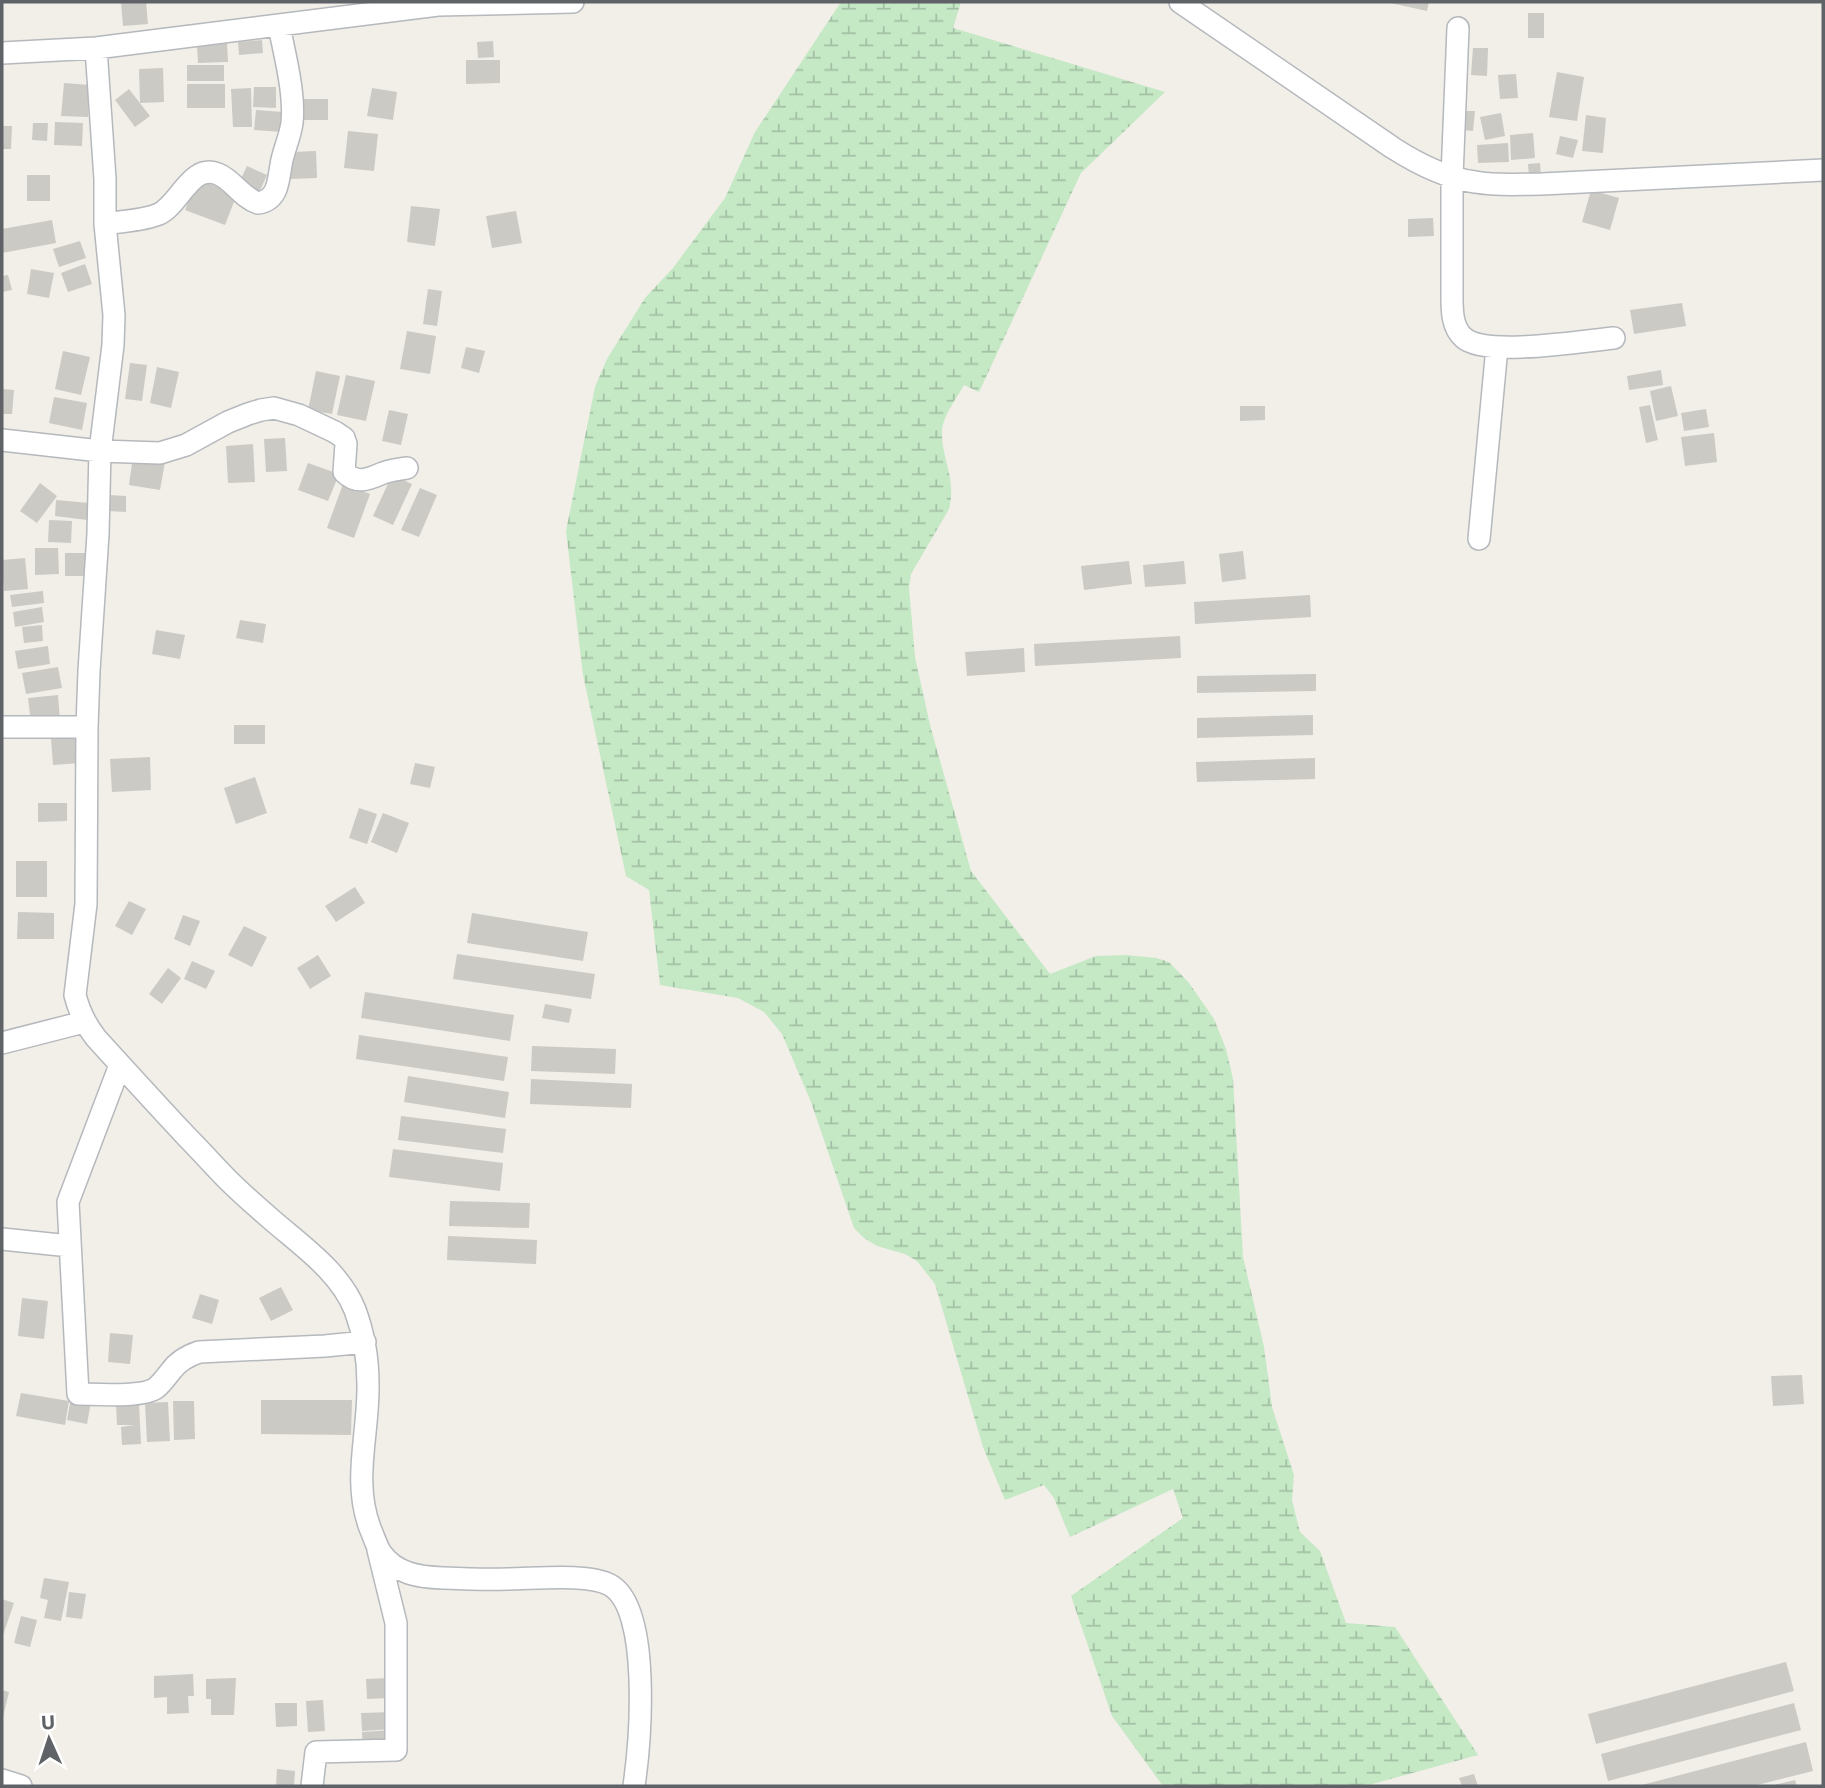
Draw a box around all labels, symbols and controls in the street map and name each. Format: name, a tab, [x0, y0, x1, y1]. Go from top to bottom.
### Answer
north arrow	[14, 1704, 84, 1774]
text: U	[41, 1710, 56, 1733]

